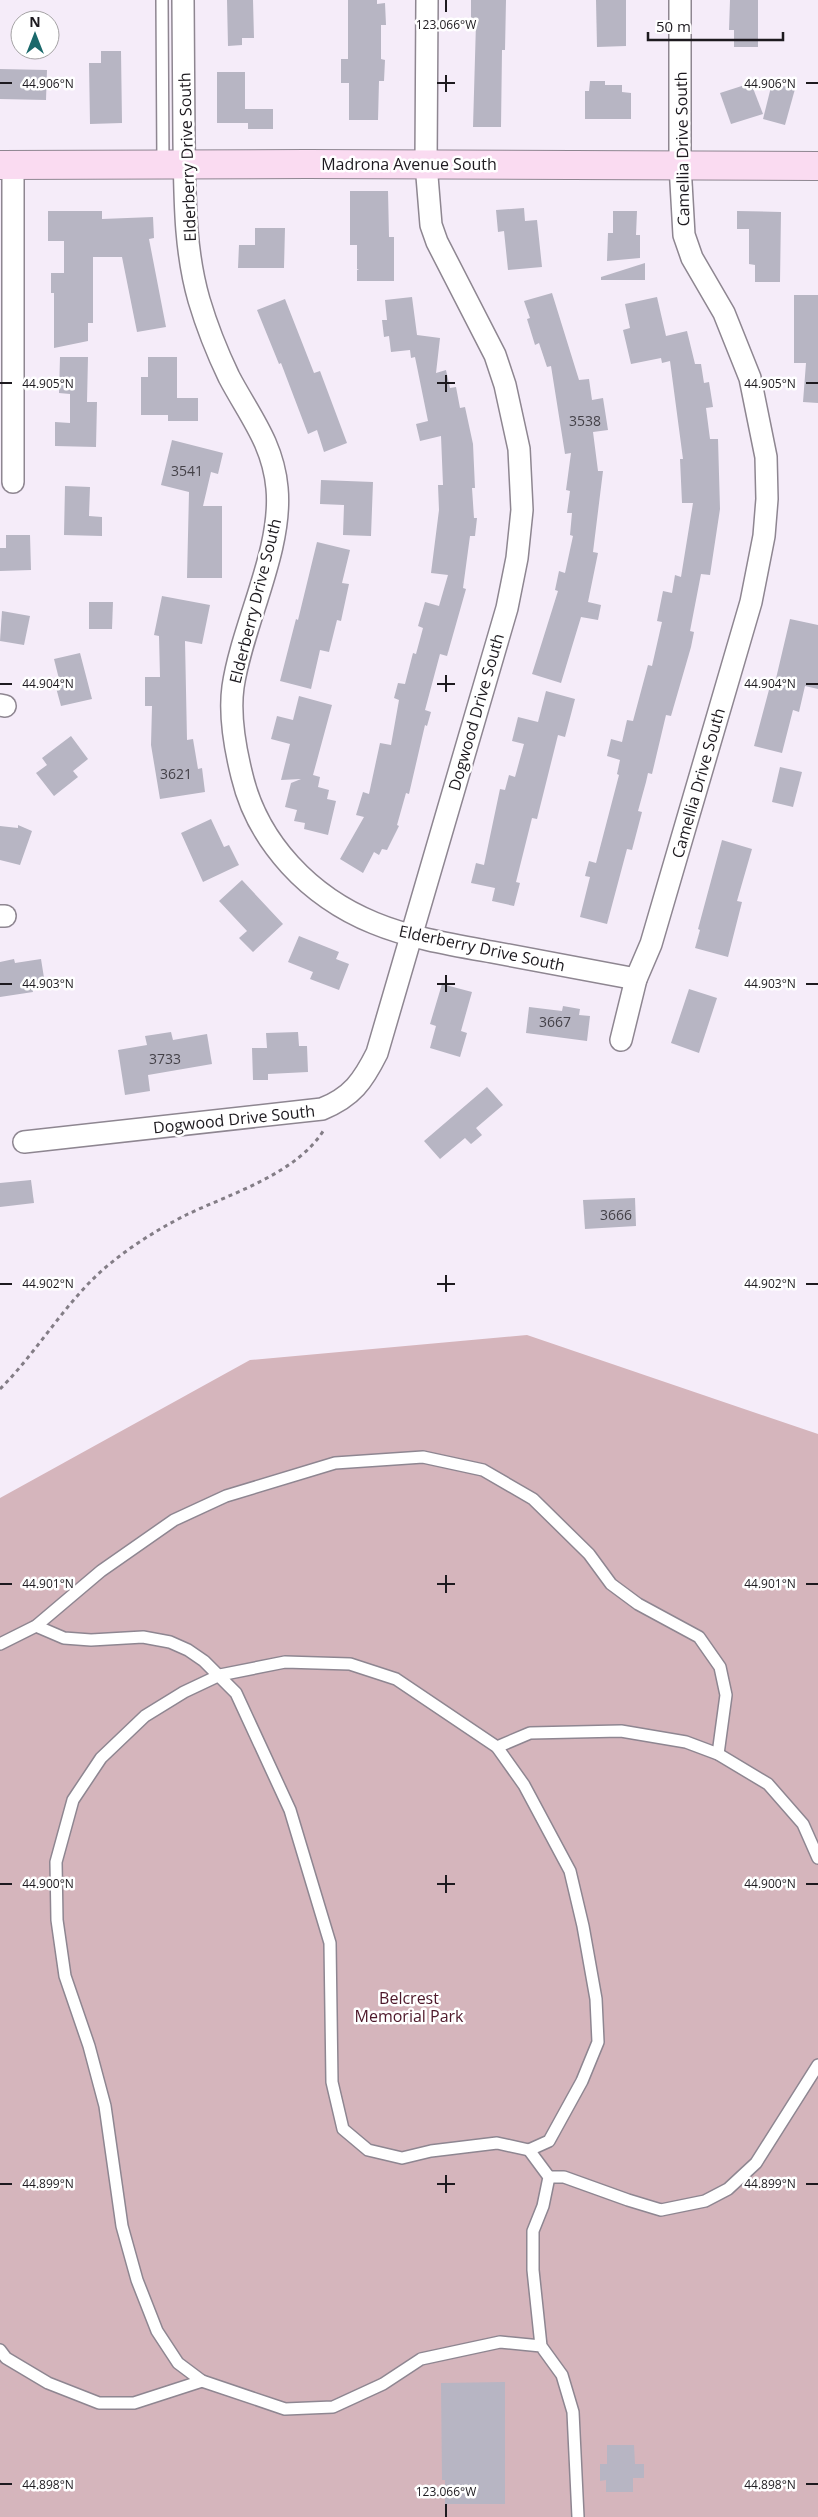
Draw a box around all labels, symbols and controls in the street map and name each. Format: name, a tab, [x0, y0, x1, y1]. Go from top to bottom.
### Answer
north arrow	[10, 10, 60, 60]
scale bar	[648, 10, 783, 42]
text: N	[29, 12, 41, 31]
text: 123.066°W	[416, 16, 476, 33]
text: 50 m	[656, 16, 691, 36]
street label: Camellia Drive South	[670, 71, 694, 227]
street label: Elderberry Drive South	[173, 72, 201, 242]
text: 44.906°N	[22, 75, 74, 92]
text: 44.906°N	[744, 75, 796, 92]
street label: Madrona Avenue South	[321, 153, 497, 175]
text: 44.905°N	[22, 375, 74, 392]
text: 44.905°N	[744, 375, 796, 392]
house number: 3538	[569, 411, 601, 430]
house number: 3541	[171, 461, 203, 480]
street label: Elderberry Drive South	[224, 516, 286, 686]
street label: Dogwood Drive South	[443, 631, 509, 793]
text: 44.904°N	[22, 675, 74, 692]
text: 44.904°N	[744, 675, 796, 692]
street label: Camellia Drive South	[666, 705, 730, 861]
house number: 3621	[160, 764, 192, 783]
street label: Elderberry Drive South	[397, 920, 567, 976]
text: 44.903°N	[22, 975, 74, 992]
text: 44.903°N	[744, 975, 796, 992]
house number: 3667	[539, 1012, 571, 1031]
house number: 3733	[149, 1049, 181, 1068]
street label: Dogwood Drive South	[152, 1100, 316, 1138]
house number: 3666	[600, 1205, 632, 1224]
text: 44.902°N	[22, 1275, 74, 1292]
text: 44.902°N	[744, 1275, 796, 1292]
text: 44.901°N	[22, 1575, 74, 1592]
text: 44.901°N	[744, 1575, 796, 1592]
text: 44.900°N	[22, 1875, 74, 1892]
text: 44.900°N	[744, 1875, 796, 1892]
park label: Belcrest Memorial Park	[355, 1987, 464, 2027]
text: 44.899°N	[22, 2175, 74, 2192]
text: 44.899°N	[744, 2175, 796, 2192]
text: 44.898°N	[22, 2476, 74, 2493]
text: 44.898°N	[744, 2476, 796, 2493]
text: 123.066°W	[416, 2483, 476, 2500]

